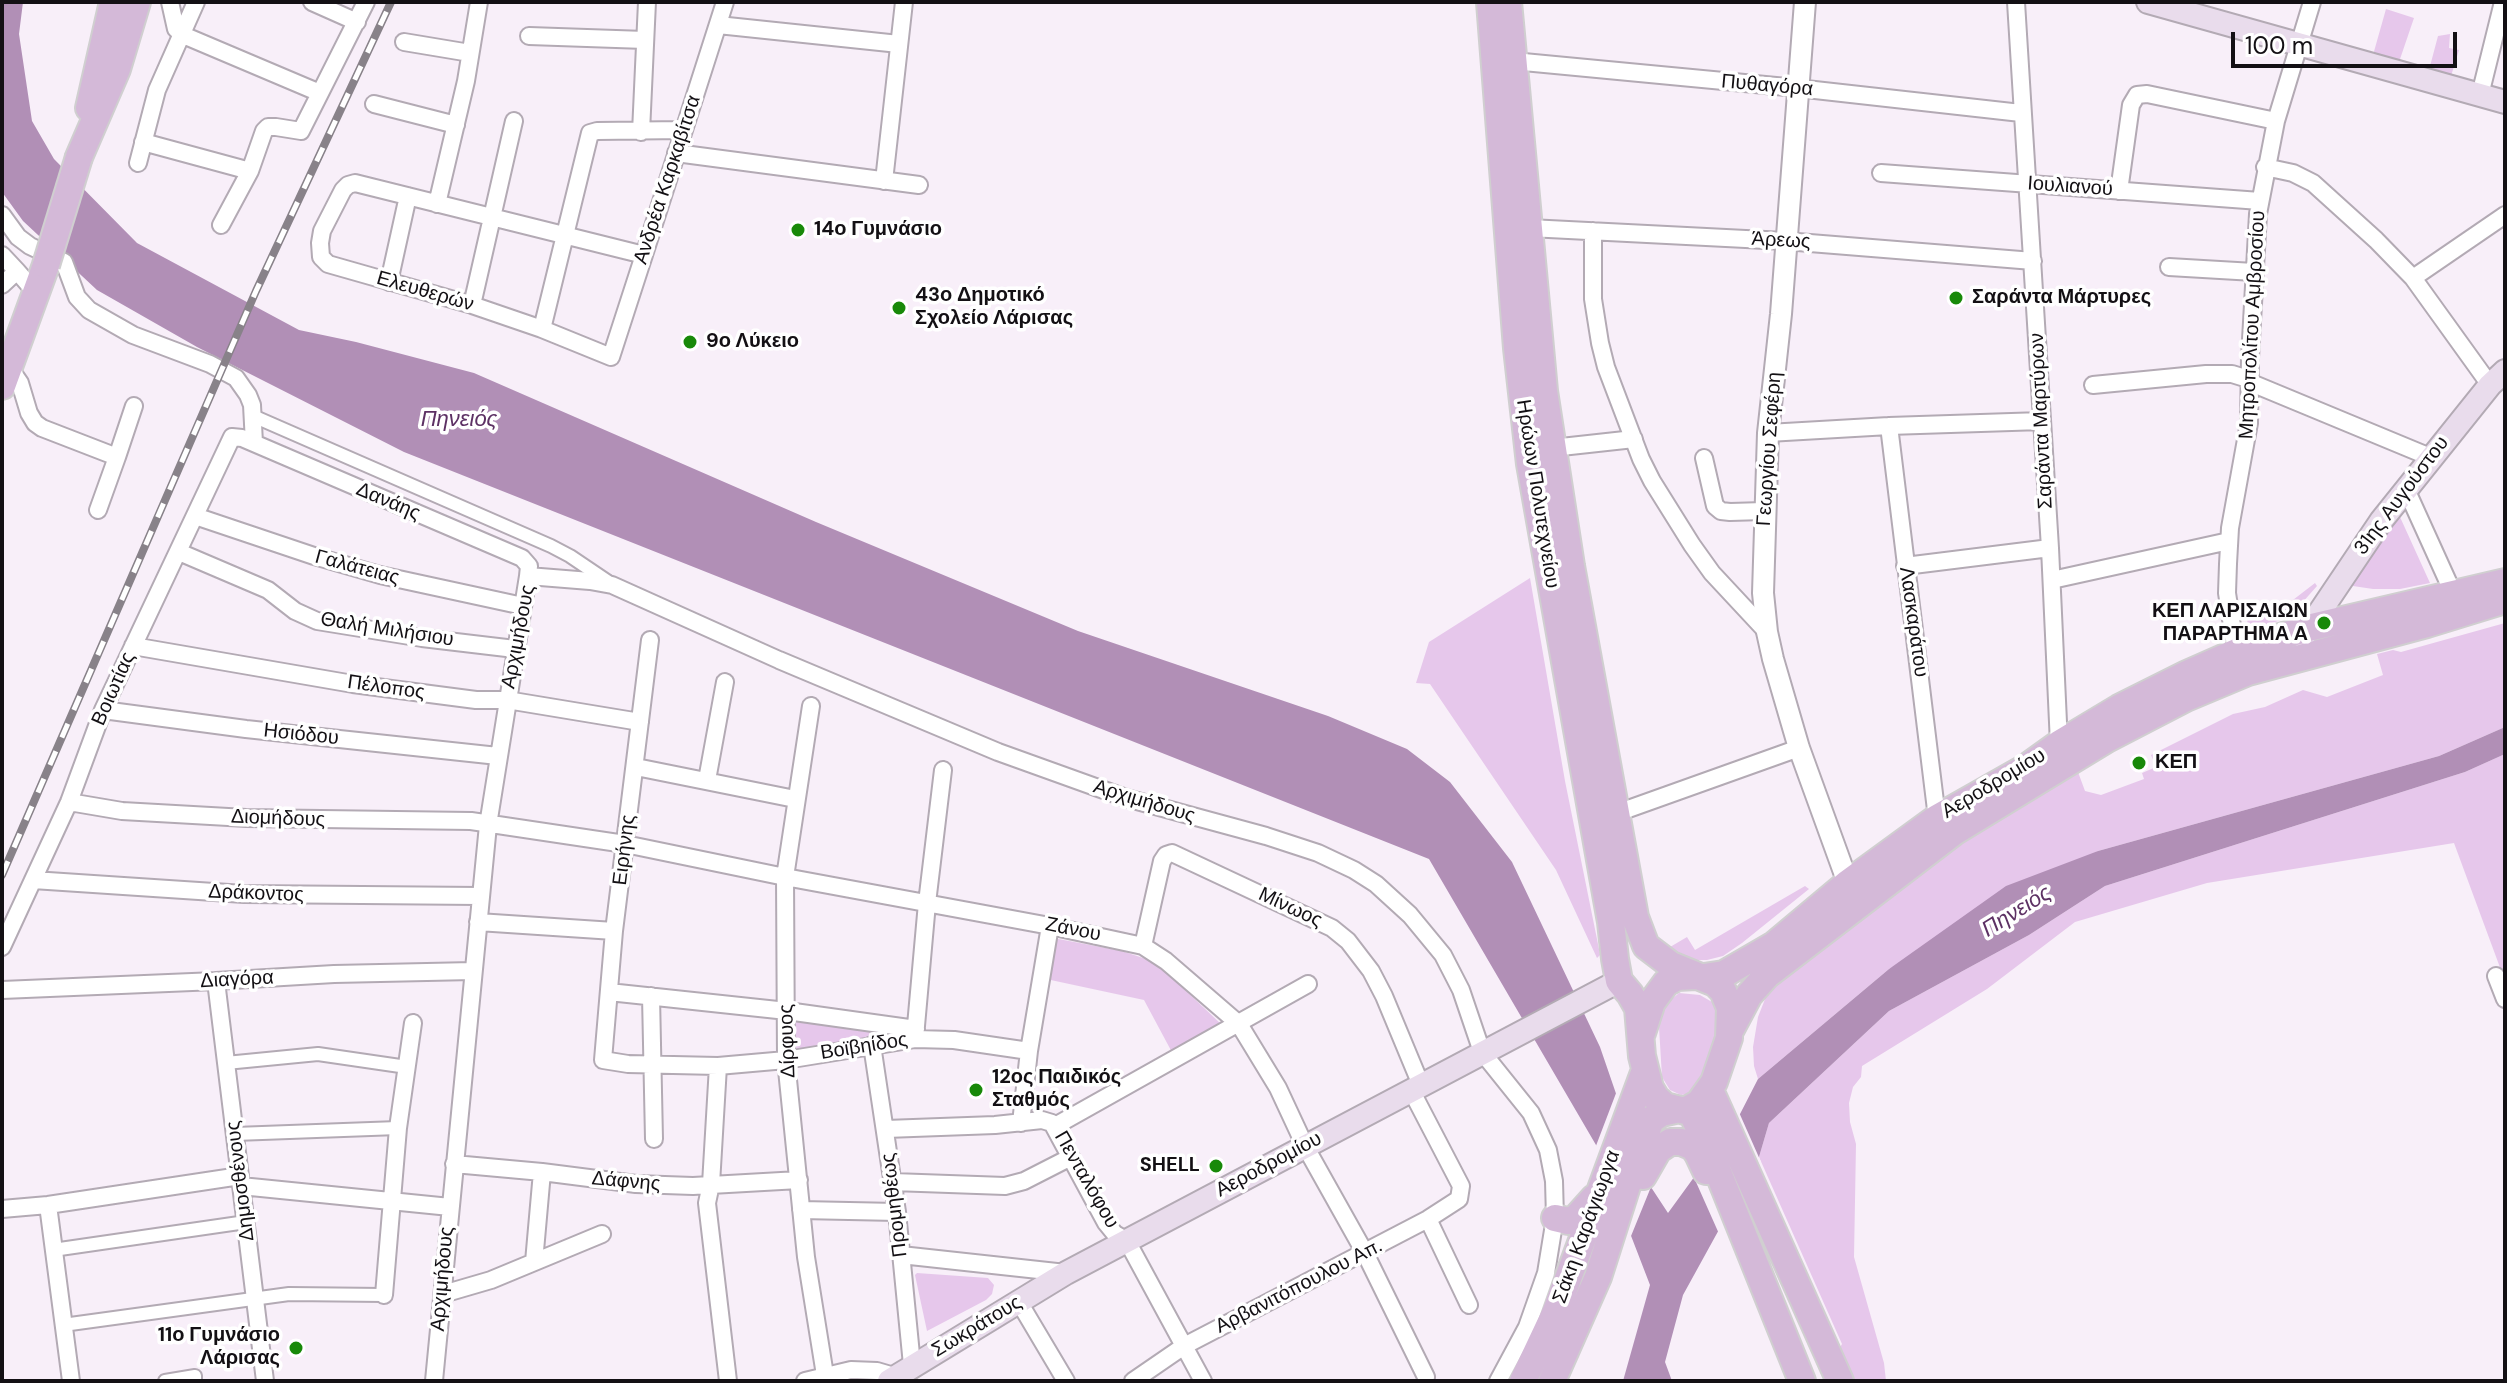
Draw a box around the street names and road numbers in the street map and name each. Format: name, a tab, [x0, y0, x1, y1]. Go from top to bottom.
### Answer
street label: Πυθαγόρα	[1720, 70, 1814, 102]
street label: Ανδρέα Καρκαβίτσα	[629, 93, 707, 267]
street label: Ιουλιανού	[2026, 172, 2114, 202]
street label: Μητροπολίτου Αμβροσίου	[2235, 210, 2271, 440]
street label: Άρεως	[1751, 227, 1811, 255]
street label: Ελευθερών	[374, 267, 476, 317]
street label: Σαράντα Μαρτύρων	[2025, 332, 2059, 510]
street label: Γεωργίου Σεφέρη	[1753, 371, 1787, 527]
street label: Ηρώων Πολυτεχνείου	[1510, 398, 1564, 590]
street label: 31ης Αυγούστου	[2350, 432, 2454, 560]
street label: Δανάης	[352, 478, 424, 526]
street label: Γαλάτειας	[312, 545, 402, 591]
street label: Λασκαράτου	[1893, 565, 1933, 679]
street label: Αρχιμήδους	[497, 583, 541, 691]
street label: Θαλή Μιλήσιου	[319, 608, 455, 652]
street label: Βοιωτίας	[87, 649, 141, 729]
street label: Πέλοπος	[346, 671, 426, 705]
street label: Ησιόδου	[262, 719, 340, 751]
street label: Αεροδρομίου	[1938, 744, 2050, 824]
street label: Αρχιμήδους	[1090, 775, 1198, 829]
street label: Διομήδους	[230, 805, 326, 833]
street label: Ειρήνης	[609, 813, 641, 887]
street label: Δράκοντος	[208, 880, 304, 908]
street label: Μίνωος	[1254, 883, 1326, 933]
street label: Ζάνου	[1043, 913, 1103, 947]
street label: Διαγόρα	[200, 966, 274, 994]
street label: Δίρφυος	[775, 1004, 801, 1078]
street label: Βοϊβηίδος	[819, 1028, 909, 1066]
street label: Δημοσθένους	[222, 1119, 260, 1243]
street label: Πενταλόφου	[1049, 1127, 1123, 1233]
street label: Αεροδρομίου	[1212, 1127, 1326, 1203]
street label: Σάκη Καράγιωργα	[1548, 1147, 1626, 1307]
street label: Προμηθέως	[877, 1151, 913, 1259]
street label: Δάφνης	[591, 1167, 661, 1197]
street label: Αρχιμήδους	[426, 1226, 460, 1332]
street label: Αρβανιτόπουλου Απ.	[1212, 1235, 1386, 1339]
street label: Σωκράτους	[928, 1291, 1026, 1363]

